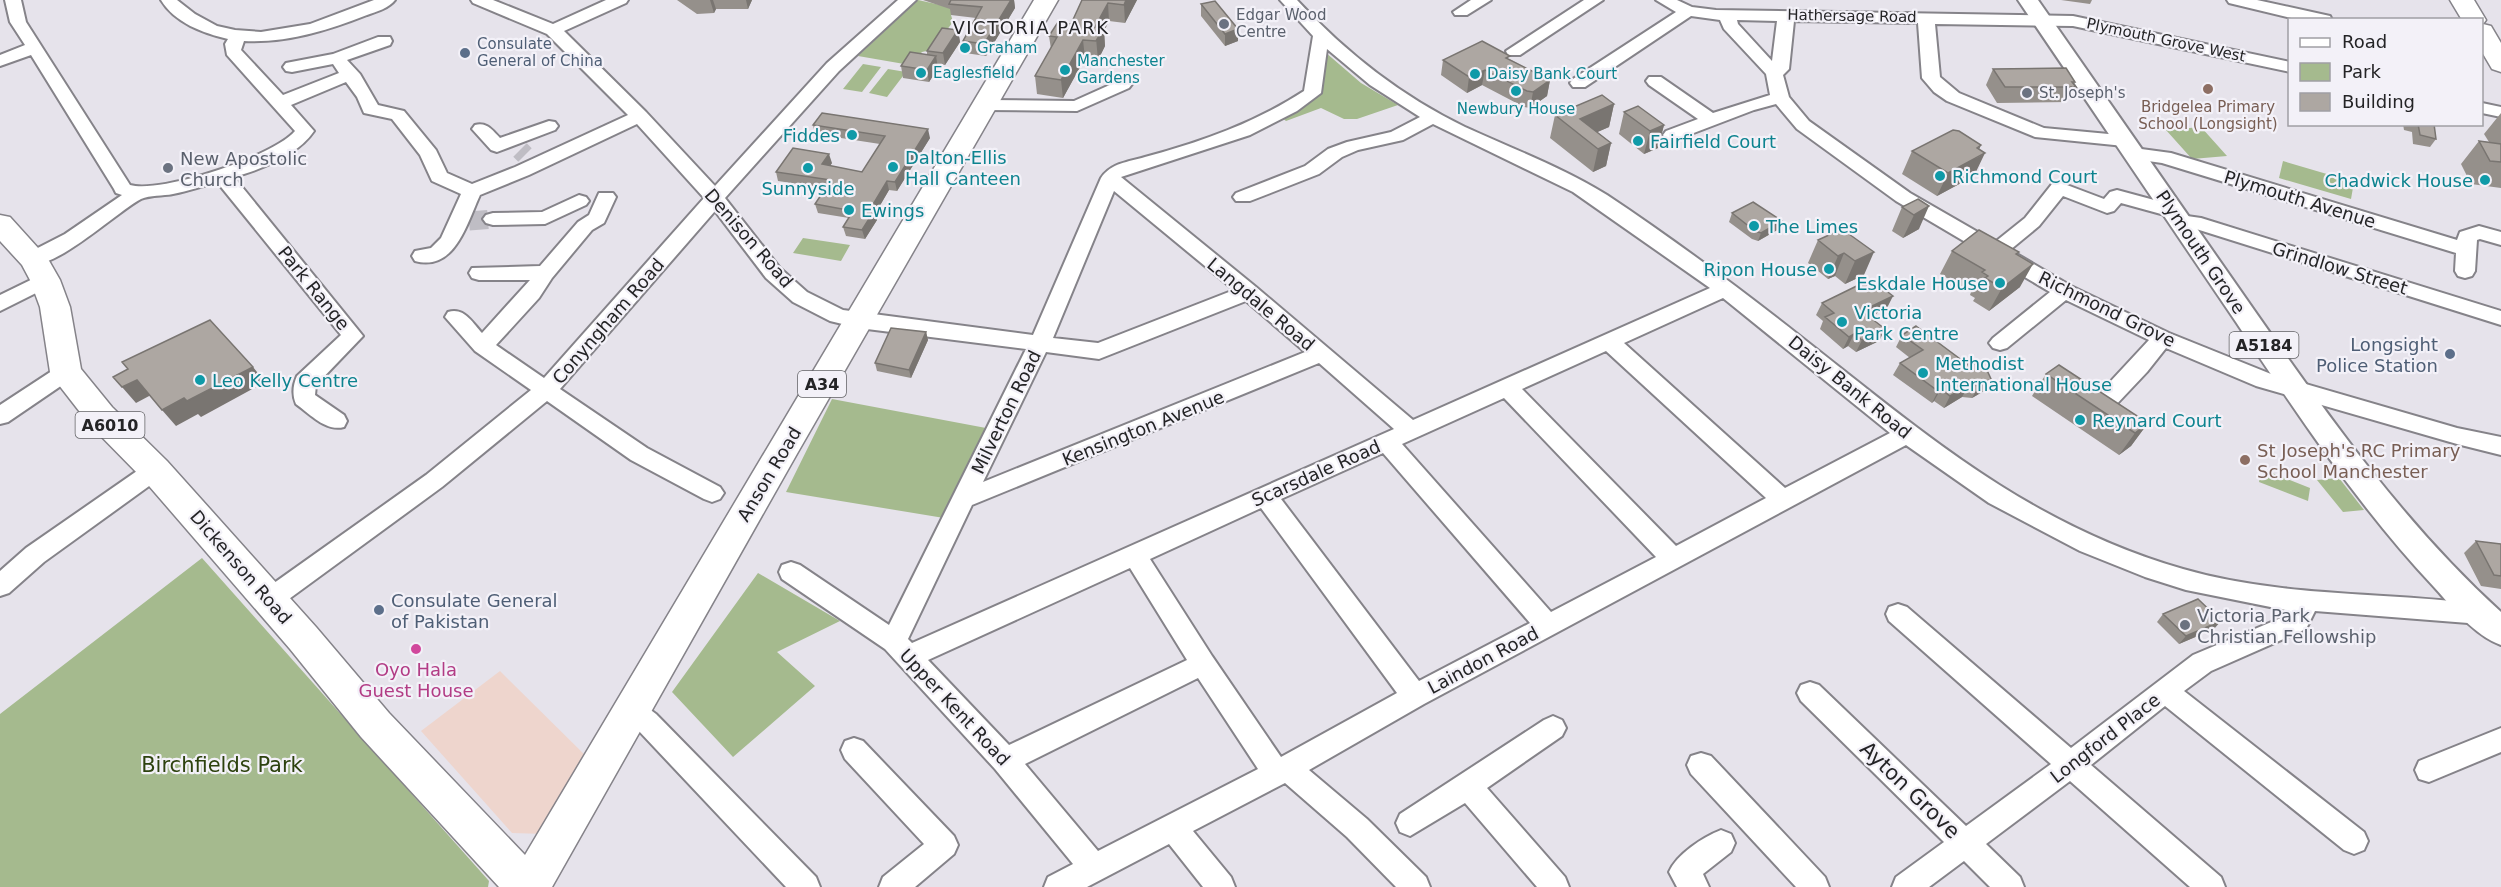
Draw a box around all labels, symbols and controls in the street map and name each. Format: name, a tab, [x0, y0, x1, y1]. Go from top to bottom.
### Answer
place label: Edgar Wood Centre	[1236, 6, 1326, 41]
street label: Hathersage Road	[1787, 6, 1917, 26]
street label: Plymouth Grove West	[2085, 14, 2247, 66]
district label: VICTORIA PARK	[952, 17, 1110, 38]
marker: Edgar Wood Centre	[1217, 17, 1231, 31]
legend	[2288, 18, 2483, 126]
text: Road	[2342, 31, 2387, 52]
place label: Consulate General of China	[477, 35, 603, 70]
place label: Graham	[977, 39, 1037, 57]
marker: Graham	[958, 41, 972, 55]
marker: Consulate General of China	[458, 46, 472, 60]
place label: Manchester Gardens	[1077, 52, 1166, 87]
text: Park	[2342, 61, 2381, 82]
marker: Manchester Gardens	[1058, 63, 1072, 77]
place label: Eaglesfield	[933, 64, 1015, 82]
place label: Daisy Bank Court	[1487, 65, 1617, 83]
marker: Eaglesfield	[914, 66, 928, 80]
marker: Daisy Bank Court	[1468, 67, 1482, 81]
marker: Bridgelea Primary School (Longsight)	[2201, 82, 2215, 96]
marker: Newbury House	[1509, 84, 1523, 98]
place label: St. Joseph's	[2039, 84, 2126, 102]
marker: St. Joseph's	[2020, 86, 2034, 100]
text: Building	[2342, 91, 2415, 112]
place label: Bridgelea Primary School (Longsight)	[2138, 98, 2278, 133]
place label: Newbury House	[1457, 100, 1575, 118]
place label: Fiddes	[783, 125, 840, 146]
marker: Fiddes	[845, 128, 859, 142]
place label: Fairfield Court	[1650, 131, 1776, 152]
marker: Fairfield Court	[1631, 134, 1645, 148]
place label: Dalton-Ellis Hall Canteen	[905, 147, 1021, 189]
place label: New Apostolic Church	[180, 148, 307, 190]
marker: Dalton-Ellis Hall Canteen	[886, 160, 900, 174]
marker: New Apostolic Church	[161, 161, 175, 175]
marker: Sunnyside	[801, 161, 815, 175]
place label: Richmond Court	[1952, 166, 2097, 187]
street label: Plymouth Avenue	[2222, 166, 2378, 232]
marker: Richmond Court	[1933, 169, 1947, 183]
place label: Chadwick House	[2324, 170, 2473, 191]
marker: Chadwick House	[2478, 173, 2492, 187]
place label: Sunnyside	[761, 178, 855, 199]
street label: Denison Road	[700, 184, 798, 292]
street label: Plymouth Grove	[2152, 186, 2250, 318]
place label: Ewings	[861, 200, 924, 221]
marker: Ewings	[842, 203, 856, 217]
place label: The Limes	[1765, 216, 1858, 237]
marker: The Limes	[1747, 219, 1761, 233]
street label: Grindlow Street	[2270, 237, 2410, 299]
street label: Park Range	[274, 242, 354, 334]
street label: Langdale Road	[1203, 253, 1319, 355]
street label: Conyngham Road	[548, 254, 668, 388]
place label: Ripon House	[1704, 259, 1817, 280]
marker: Ripon House	[1822, 262, 1836, 276]
street label: Richmond Grove	[2035, 267, 2179, 351]
place label: Eskdale House	[1856, 273, 1988, 294]
marker: Eskdale House	[1993, 276, 2007, 290]
place label: Victoria Park Centre	[1854, 302, 1959, 344]
marker: Victoria Park Centre	[1835, 315, 1849, 329]
street label: Daisy Bank Road	[1784, 331, 1916, 443]
road number: A5184	[2230, 332, 2298, 358]
place label: Longsight Police Station	[2316, 334, 2438, 376]
street label: Milverton Road	[967, 347, 1045, 477]
marker: Longsight Police Station	[2443, 347, 2457, 361]
place label: Methodist International House	[1935, 353, 2112, 395]
marker: Methodist International House	[1916, 366, 1930, 380]
place label: Leo Kelly Centre	[212, 370, 358, 391]
road number: A34	[798, 371, 846, 397]
marker: Leo Kelly Centre	[193, 373, 207, 387]
street label: Kensington Avenue	[1059, 386, 1227, 470]
place label: Reynard Court	[2092, 410, 2222, 431]
road number: A6010	[76, 412, 144, 438]
marker: Reynard Court	[2073, 413, 2087, 427]
street label: Anson Road	[733, 423, 805, 525]
street label: Scarsdale Road	[1248, 435, 1384, 511]
place label: St Joseph's RC Primary School Manchester	[2257, 440, 2461, 482]
marker: St Joseph's RC Primary School Manchester	[2238, 453, 2252, 467]
street label: Dickenson Road	[186, 506, 296, 628]
place label: Consulate General of Pakistan	[391, 590, 558, 632]
marker: Consulate General of Pakistan	[372, 603, 386, 617]
place label: Victoria Park Christian Fellowship	[2197, 605, 2376, 647]
marker: Victoria Park Christian Fellowship	[2178, 618, 2192, 632]
street label: Laindon Road	[1424, 622, 1542, 698]
marker: Oyo Hala Guest House	[409, 642, 423, 656]
street label: Upper Kent Road	[896, 644, 1014, 770]
place label: Oyo Hala Guest House	[359, 659, 474, 701]
street label: Longford Place	[2046, 689, 2164, 787]
street label: Ayton Grove	[1855, 737, 1965, 843]
park label: Birchfields Park	[141, 753, 304, 777]

